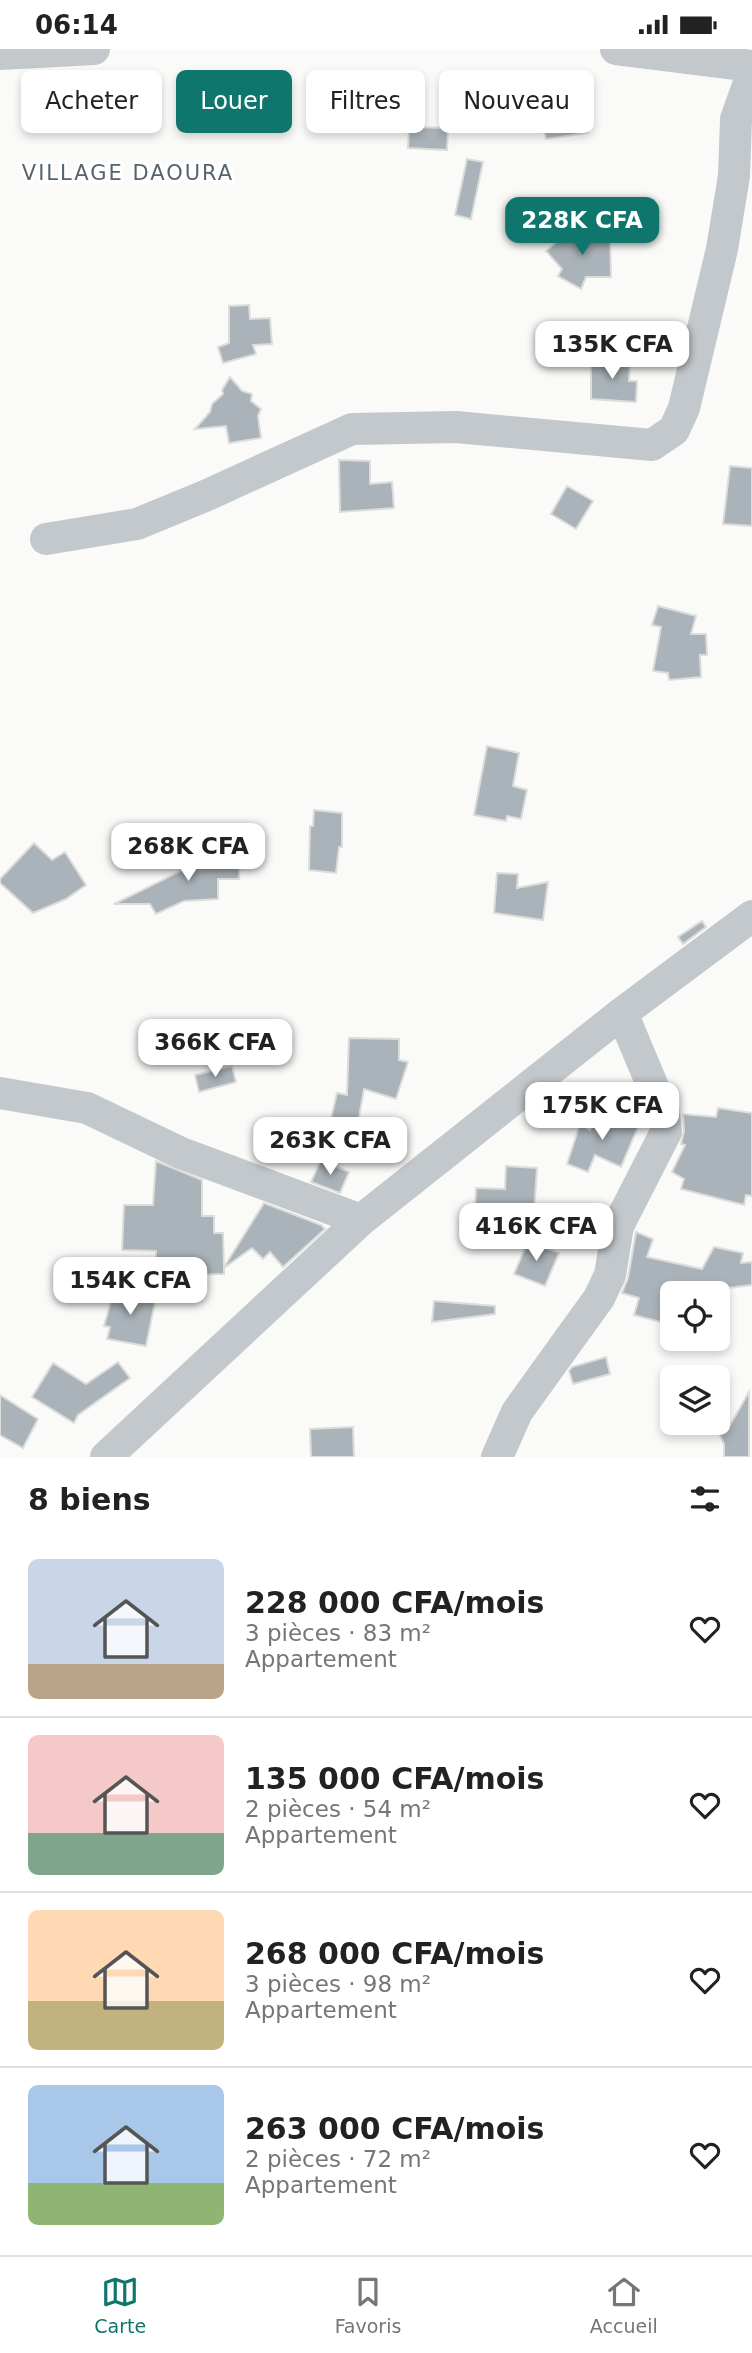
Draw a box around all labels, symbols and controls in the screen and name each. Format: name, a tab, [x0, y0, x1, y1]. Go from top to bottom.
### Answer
text: 06:14	[35, 10, 118, 40]
chip: Acheter	[21, 70, 162, 133]
chip: Louer	[176, 70, 292, 133]
chip: Filtres	[306, 70, 425, 133]
chip: Nouveau	[439, 70, 594, 133]
district label: VILLAGE DAOURA	[22, 161, 234, 185]
pin: 228K CFA	[510, 197, 654, 257]
text: 228K CFA	[521, 207, 643, 233]
pin: 135K CFA	[540, 321, 684, 381]
text: 135K CFA	[551, 331, 673, 357]
pin: 268K CFA	[116, 823, 260, 883]
text: 268K CFA	[127, 833, 249, 859]
pin: 366K CFA	[143, 1019, 287, 1079]
text: 366K CFA	[154, 1029, 276, 1055]
pin: 175K CFA	[530, 1083, 674, 1142]
text: 175K CFA	[541, 1092, 663, 1118]
pin: 263K CFA	[258, 1117, 402, 1177]
text: 263K CFA	[269, 1127, 391, 1153]
pin: 416K CFA	[464, 1203, 608, 1263]
text: 416K CFA	[475, 1213, 597, 1239]
pin: 154K CFA	[58, 1257, 202, 1317]
text: 154K CFA	[69, 1267, 191, 1293]
map controls	[660, 1281, 730, 1435]
button: locate	[660, 1281, 730, 1351]
button: layers	[660, 1365, 730, 1435]
icon: filters	[686, 1480, 724, 1518]
text: 8 biens	[28, 1482, 151, 1517]
text: 228 000 CFA/mois	[245, 1585, 544, 1620]
icon: home	[84, 1587, 168, 1671]
icon: heart	[686, 1610, 724, 1648]
text: 3 pièces · 83 m²	[245, 1620, 431, 1646]
text: Appartement	[245, 1646, 397, 1672]
text: 135 000 CFA/mois	[245, 1761, 544, 1796]
icon: home	[84, 1763, 168, 1847]
icon: heart	[686, 1786, 724, 1824]
text: 2 pièces · 54 m²	[245, 1796, 431, 1822]
text: Appartement	[245, 1822, 397, 1848]
text: 268 000 CFA/mois	[245, 1936, 544, 1971]
icon: home	[84, 1938, 168, 2022]
icon: heart	[686, 1961, 724, 1999]
text: 3 pièces · 98 m²	[245, 1971, 431, 1997]
text: Appartement	[245, 1997, 397, 2023]
text: 263 000 CFA/mois	[245, 2111, 544, 2146]
icon: home	[84, 2113, 168, 2197]
icon: heart	[686, 2136, 724, 2174]
text: 2 pièces · 72 m²	[245, 2146, 431, 2172]
text: Appartement	[245, 2172, 397, 2198]
tab: Carte	[94, 2273, 146, 2337]
tab: Favoris	[335, 2273, 401, 2337]
tab: Accueil	[590, 2273, 658, 2337]

